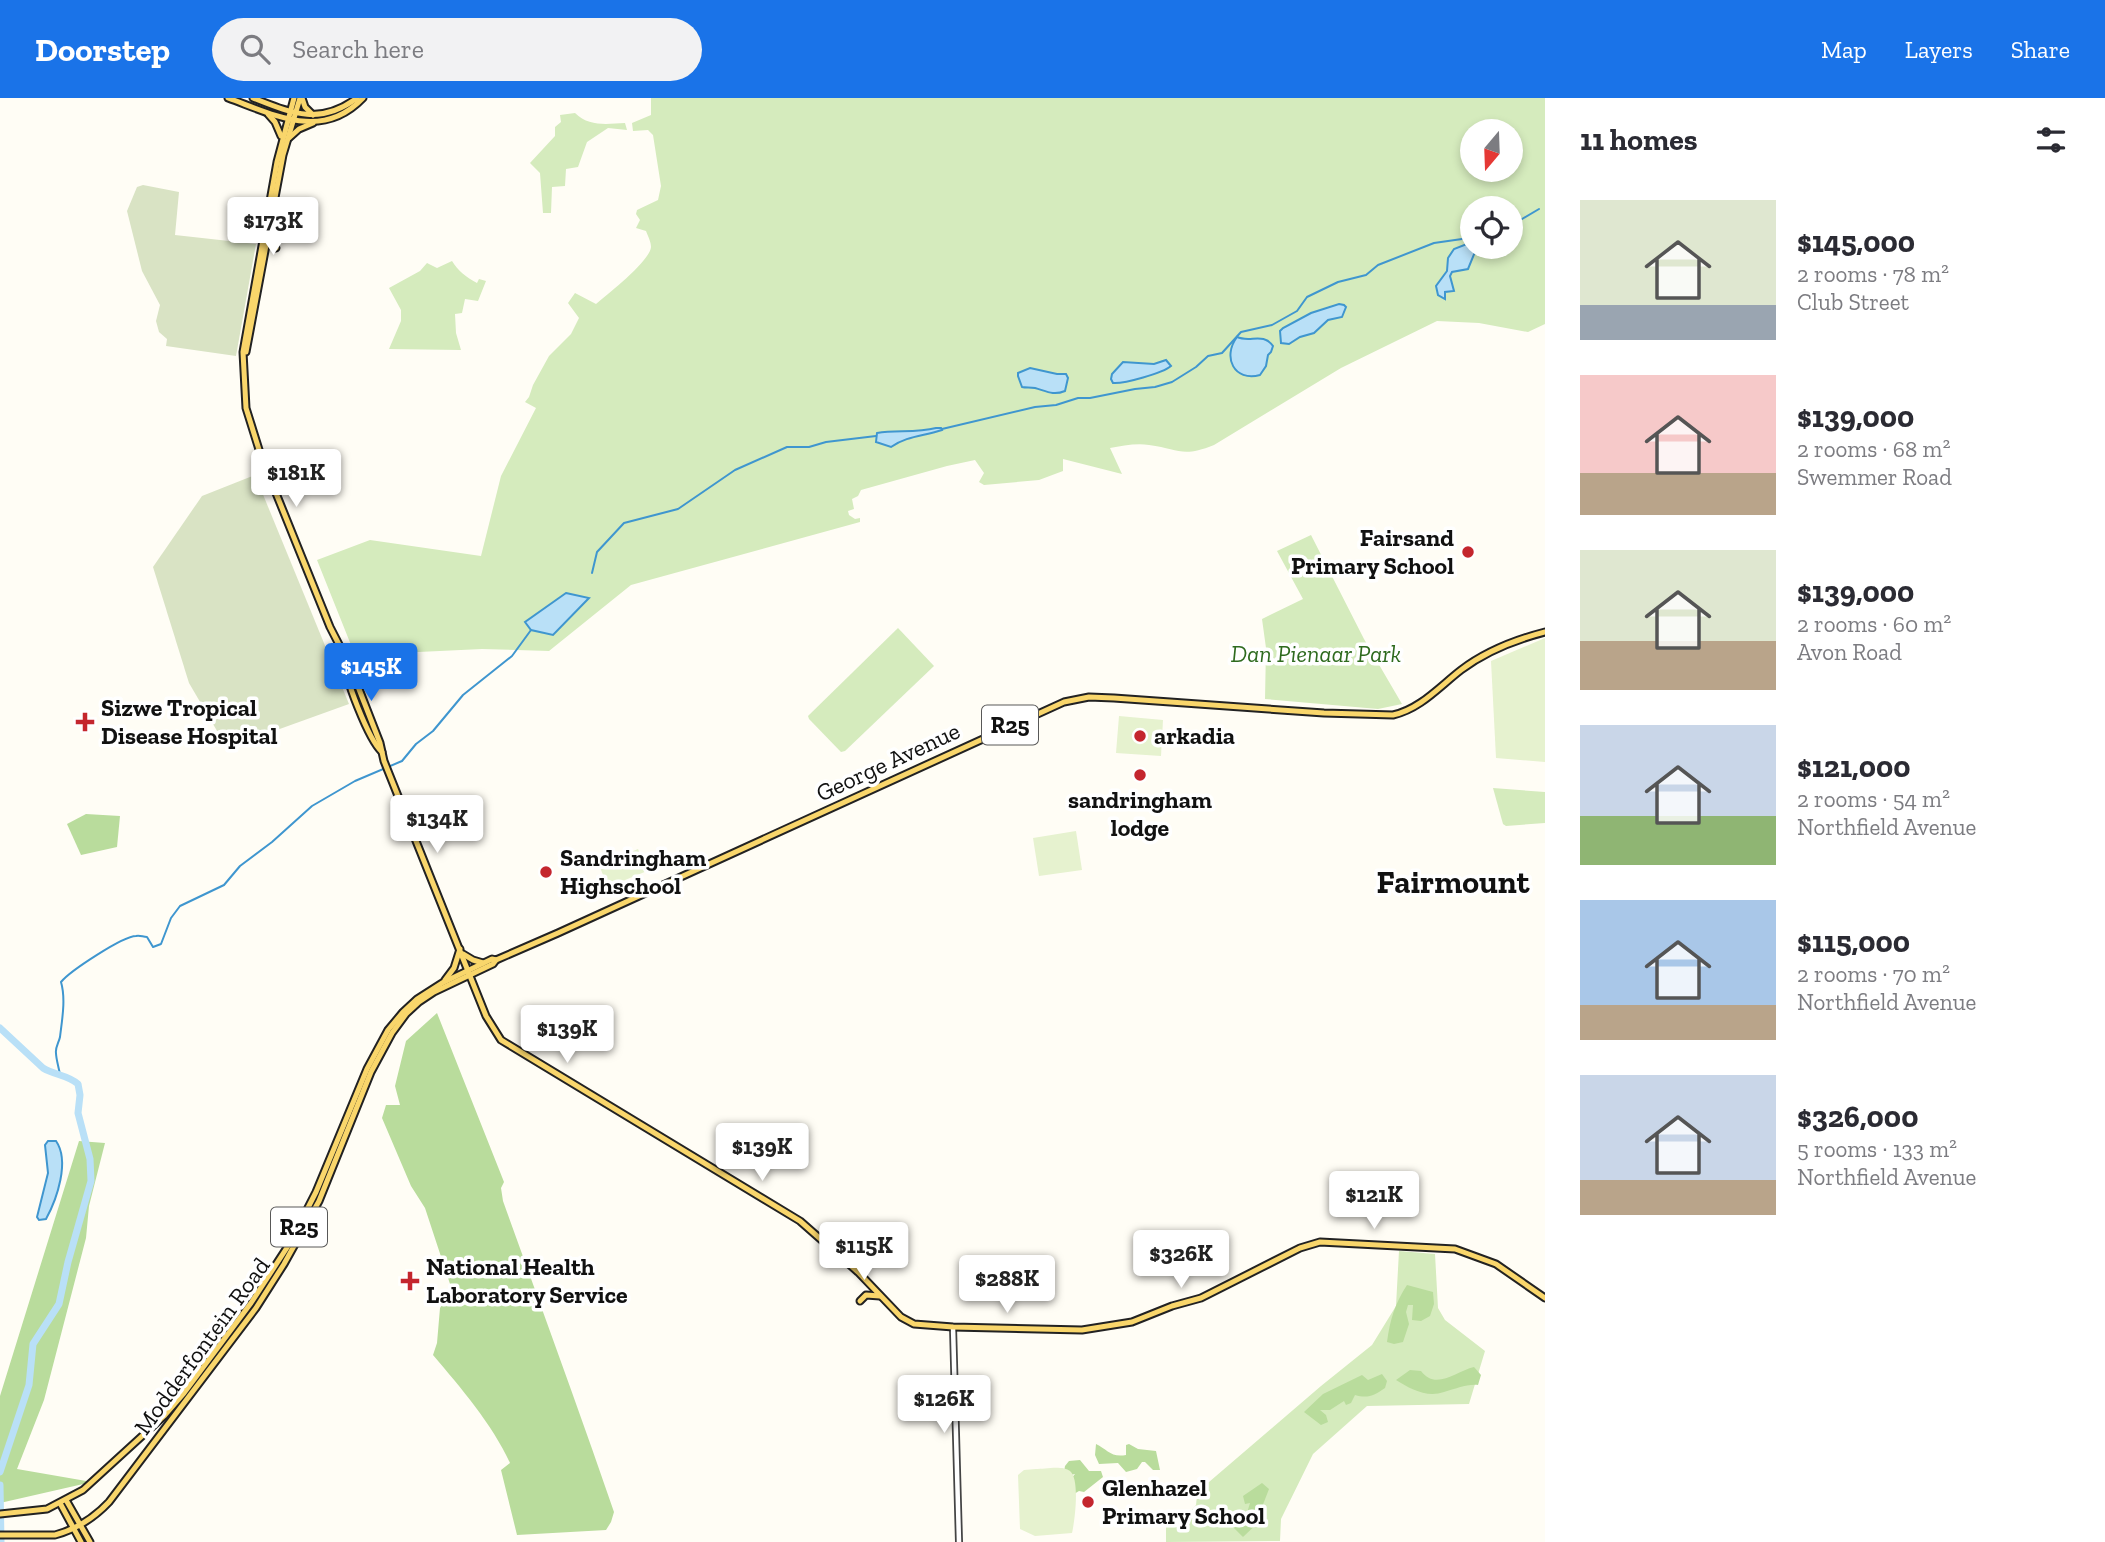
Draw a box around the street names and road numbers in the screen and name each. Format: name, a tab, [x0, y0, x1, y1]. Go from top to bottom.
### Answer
road number: R25	[982, 706, 1038, 744]
street label: George Avenue	[811, 716, 964, 808]
road number: R25	[271, 1208, 327, 1246]
street label: Modderfontein Road	[128, 1251, 276, 1440]

